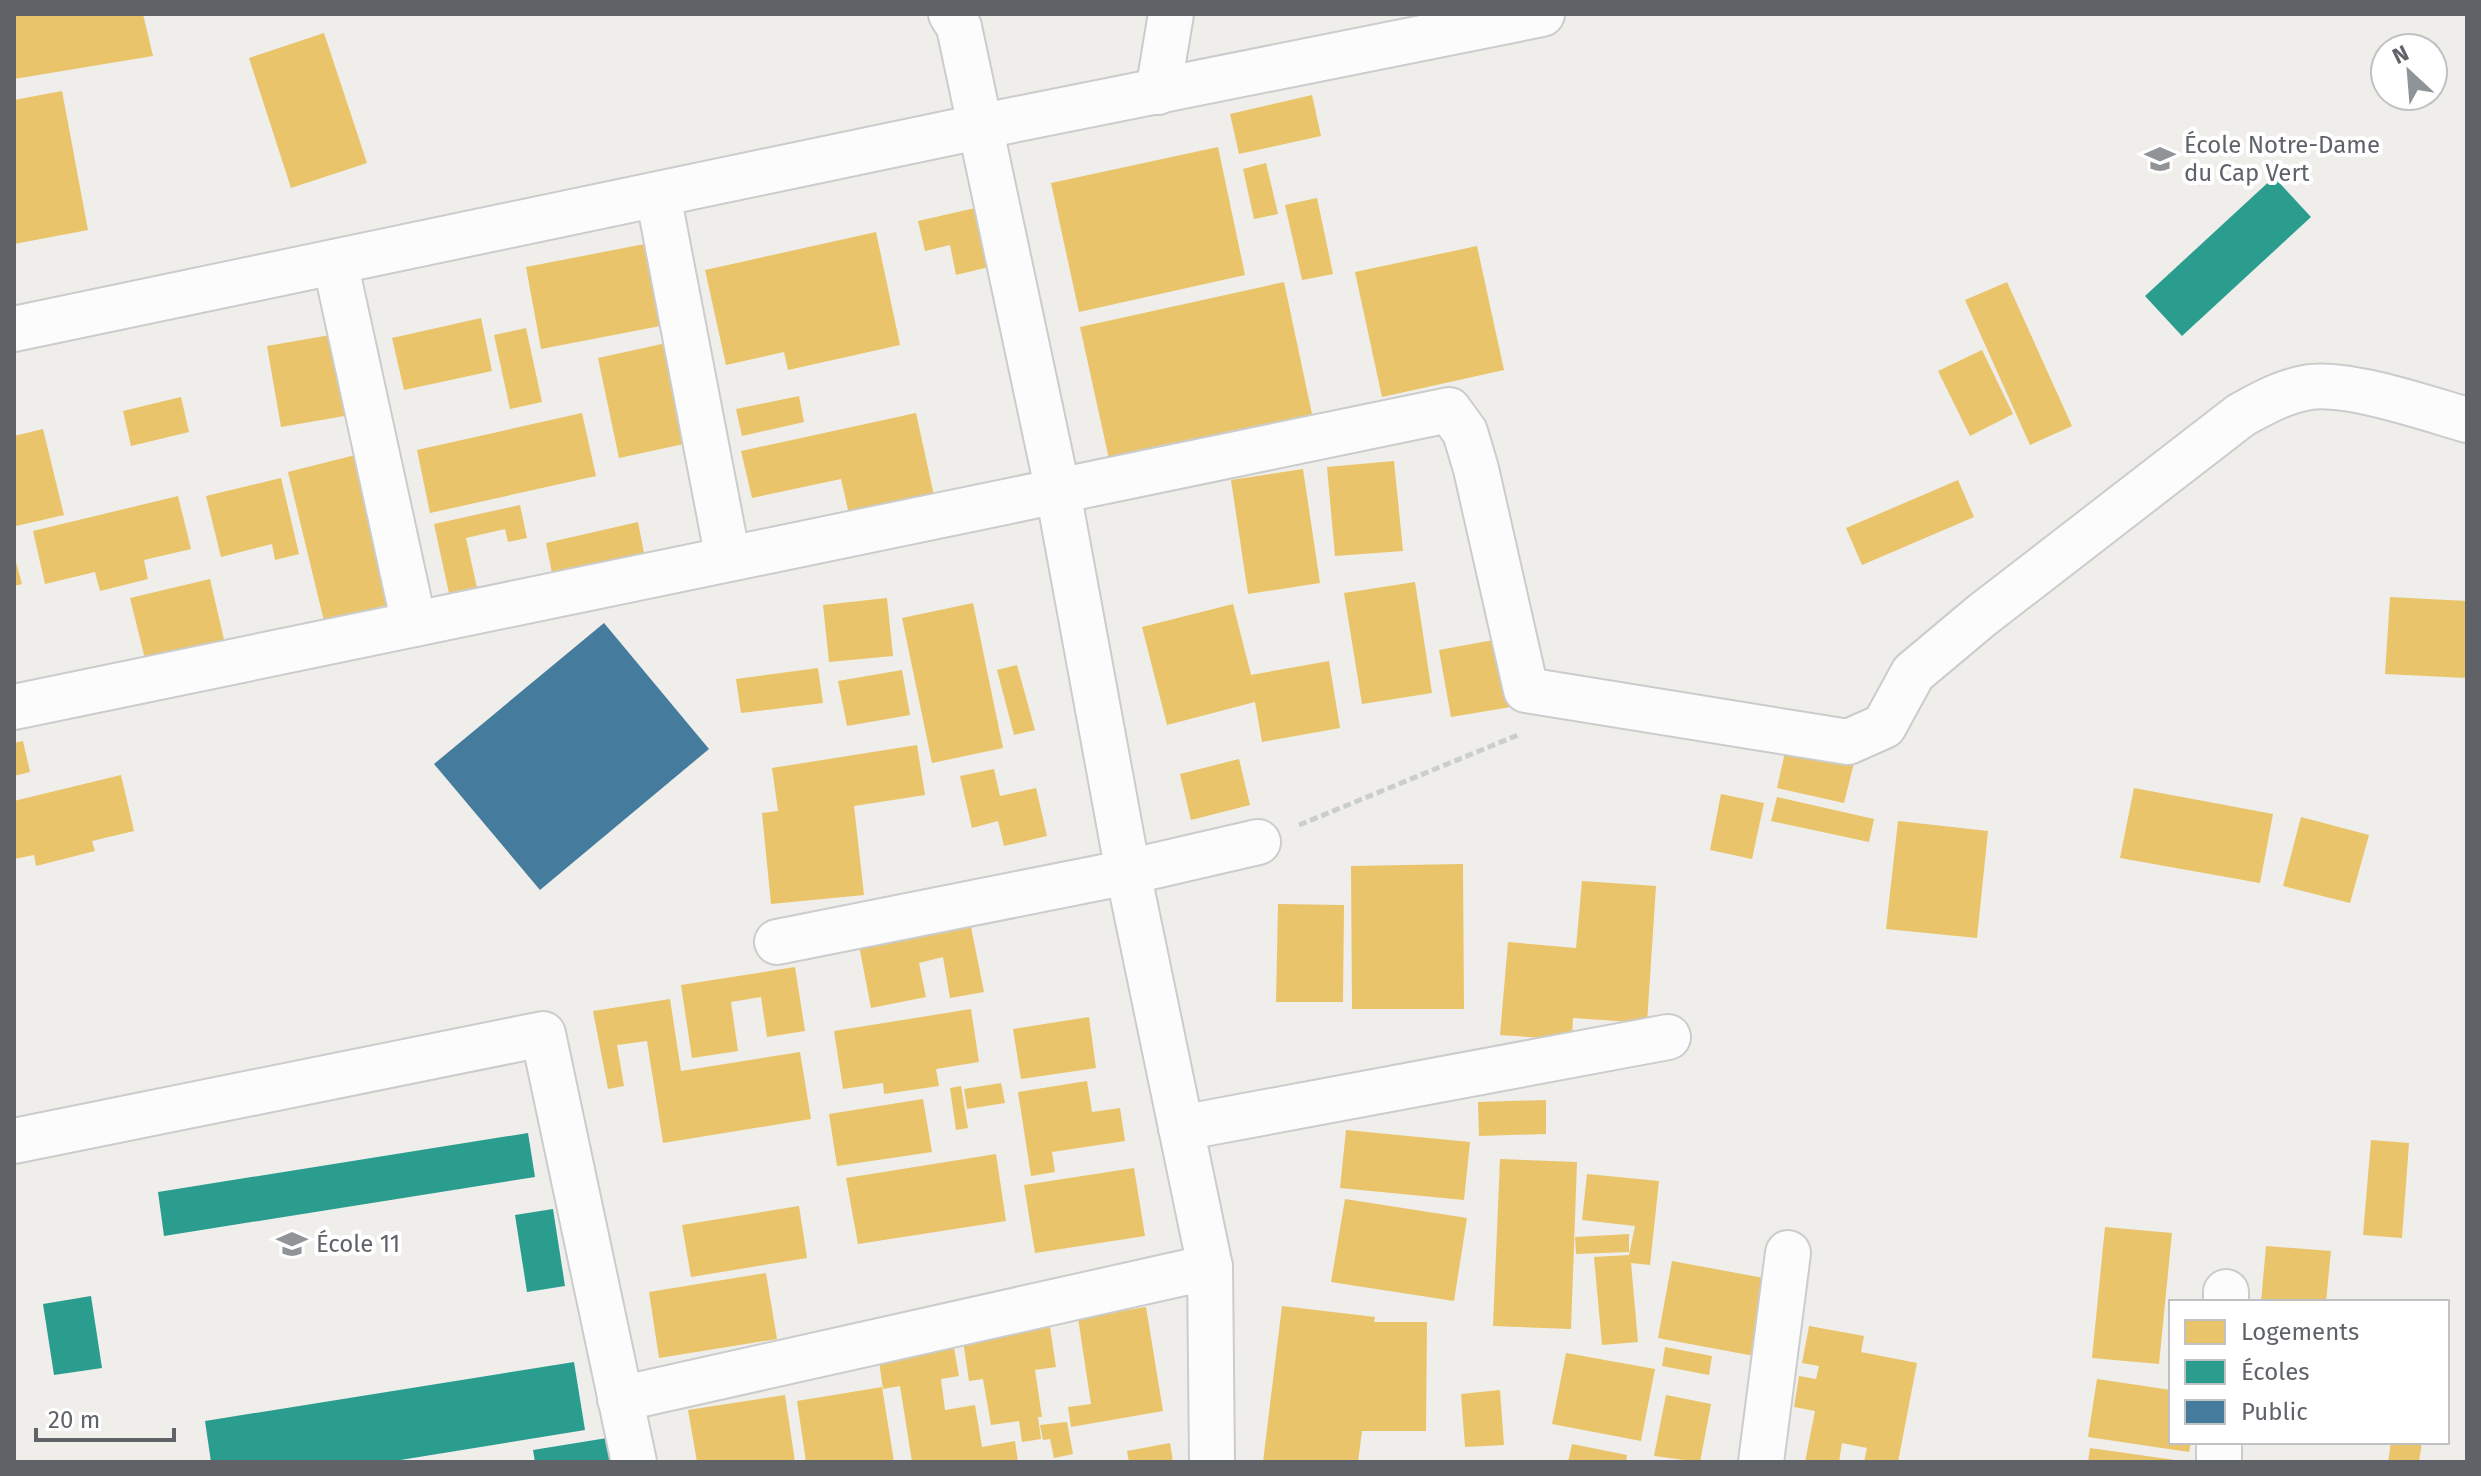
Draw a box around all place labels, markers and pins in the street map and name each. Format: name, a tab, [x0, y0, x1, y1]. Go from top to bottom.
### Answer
place label: École Notre-Dame du Cap Vert	[2184, 130, 2380, 187]
school or university icon: École Notre-Dame du Cap Vert	[2143, 142, 2177, 176]
school or university icon: École 11	[275, 1227, 309, 1261]
place label: École 11	[316, 1229, 400, 1258]

